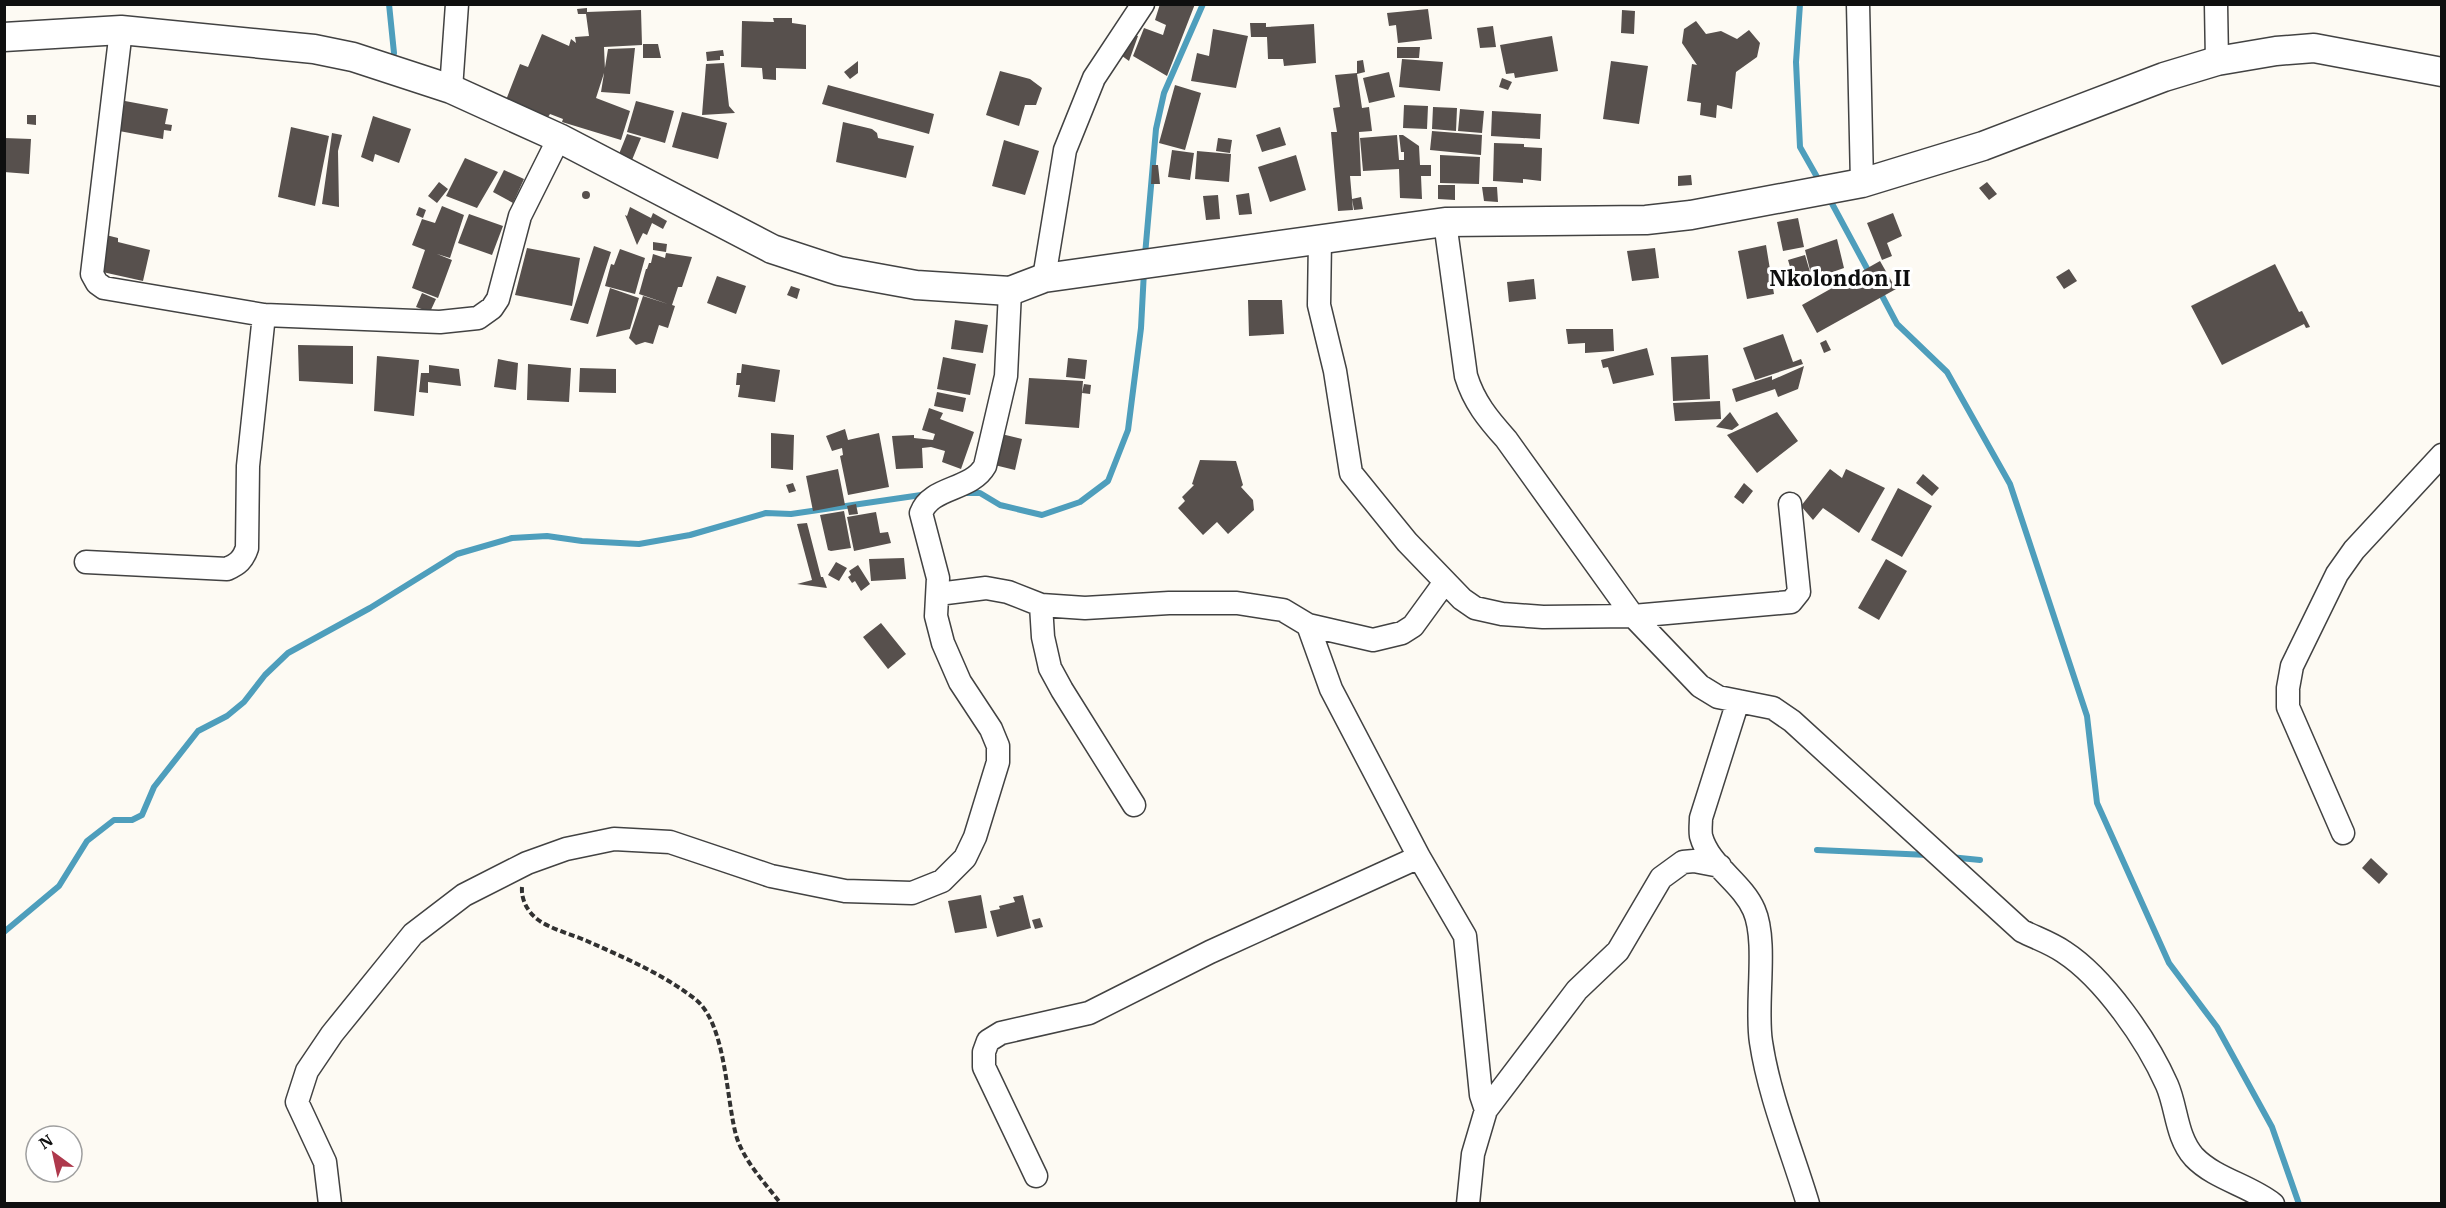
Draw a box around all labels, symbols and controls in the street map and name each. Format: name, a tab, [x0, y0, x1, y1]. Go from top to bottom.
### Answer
district label: Nkolondon II	[1769, 263, 1911, 292]
north arrow	[24, 1124, 84, 1184]
text: N	[35, 1130, 57, 1153]

